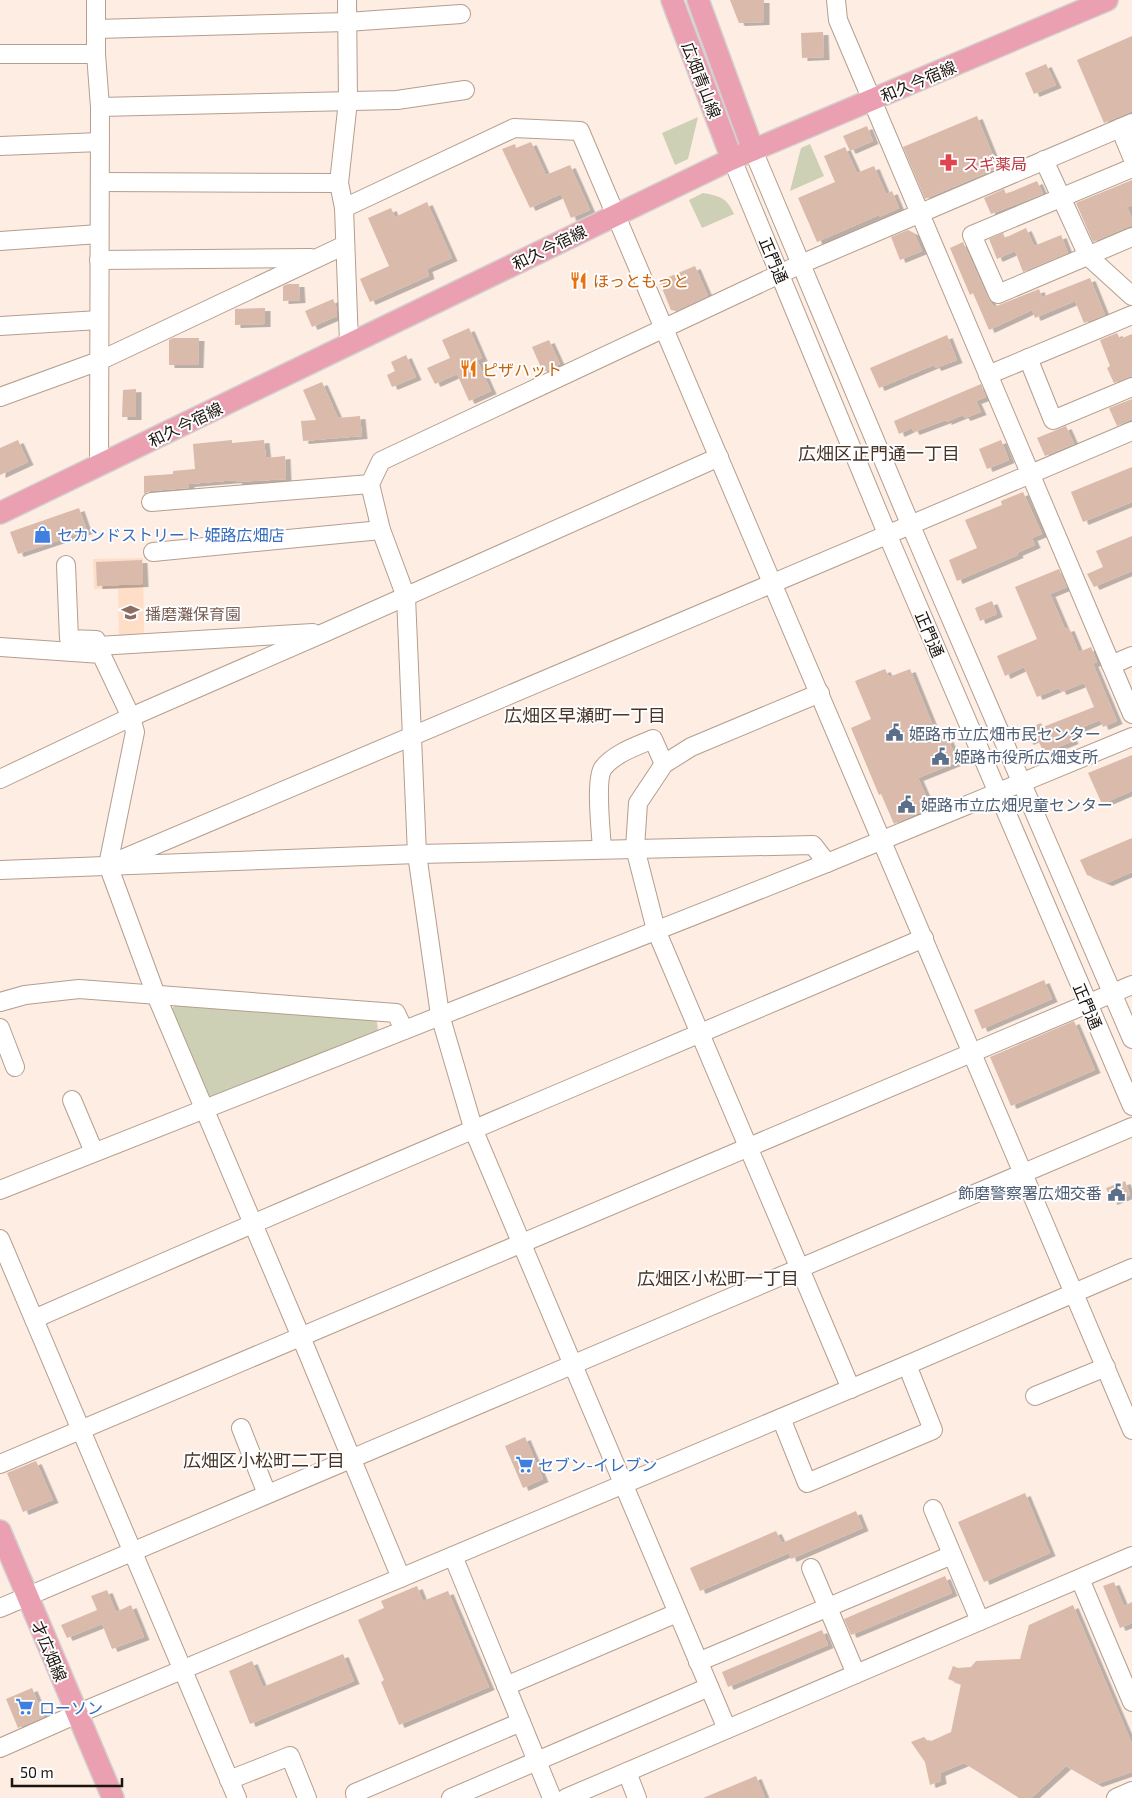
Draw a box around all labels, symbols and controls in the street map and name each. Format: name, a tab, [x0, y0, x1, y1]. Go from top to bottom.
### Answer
street label: 広畑青山線	[679, 39, 725, 121]
street label: 和久今宿線	[877, 57, 959, 105]
pharmacy icon: スギ薬局	[939, 153, 959, 173]
place label: スギ薬局	[963, 154, 1027, 173]
street label: 和久今宿線	[509, 221, 589, 273]
street label: 正門通	[756, 234, 792, 286]
restaurant icon: ほっともっと	[569, 270, 589, 290]
place label: ほっともっと	[593, 271, 689, 290]
restaurant icon: ピザハット	[458, 359, 478, 379]
place label: ピザハット	[482, 360, 562, 379]
street label: 和久今宿線	[145, 398, 225, 450]
district label: 広畑区正門通一丁目	[798, 442, 960, 464]
shop icon: セカンドストリート 姫路広畑店	[33, 524, 53, 544]
place label: セカンドストリート 姫路広畑店	[57, 525, 285, 544]
school or university icon: 播磨灘保育園	[121, 603, 141, 623]
place label: 播磨灘保育園	[145, 604, 241, 623]
street label: 正門通	[912, 608, 948, 660]
district label: 広畑区早瀬町一丁目	[504, 704, 666, 726]
public building icon: 姫路市立広畑市民センター	[885, 723, 905, 743]
place label: 姫路市立広畑市民センター	[909, 724, 1101, 743]
public building icon: 姫路市役所広畑支所	[930, 746, 950, 766]
place label: 姫路市役所広畑支所	[954, 747, 1098, 766]
public building icon: 姫路市立広畑児童センター	[897, 794, 917, 814]
place label: 姫路市立広畑児童センター	[921, 795, 1113, 814]
street label: 正門通	[1070, 980, 1106, 1032]
public building icon: 飾磨警察署広畑交番	[1106, 1182, 1126, 1202]
place label: 飾磨警察署広畑交番	[958, 1183, 1102, 1202]
district label: 広畑区小松町一丁目	[637, 1267, 799, 1289]
district label: 広畑区小松町二丁目	[183, 1449, 345, 1471]
supermarket icon: セブン-イレブン	[514, 1454, 534, 1474]
place label: セブン-イレブン	[538, 1455, 657, 1474]
street label: 才広畑線	[29, 1618, 71, 1684]
supermarket icon: ローソン	[15, 1697, 35, 1717]
place label: ローソン	[39, 1698, 103, 1717]
scale bar	[12, 1756, 122, 1788]
text: 50 m	[20, 1763, 54, 1781]

